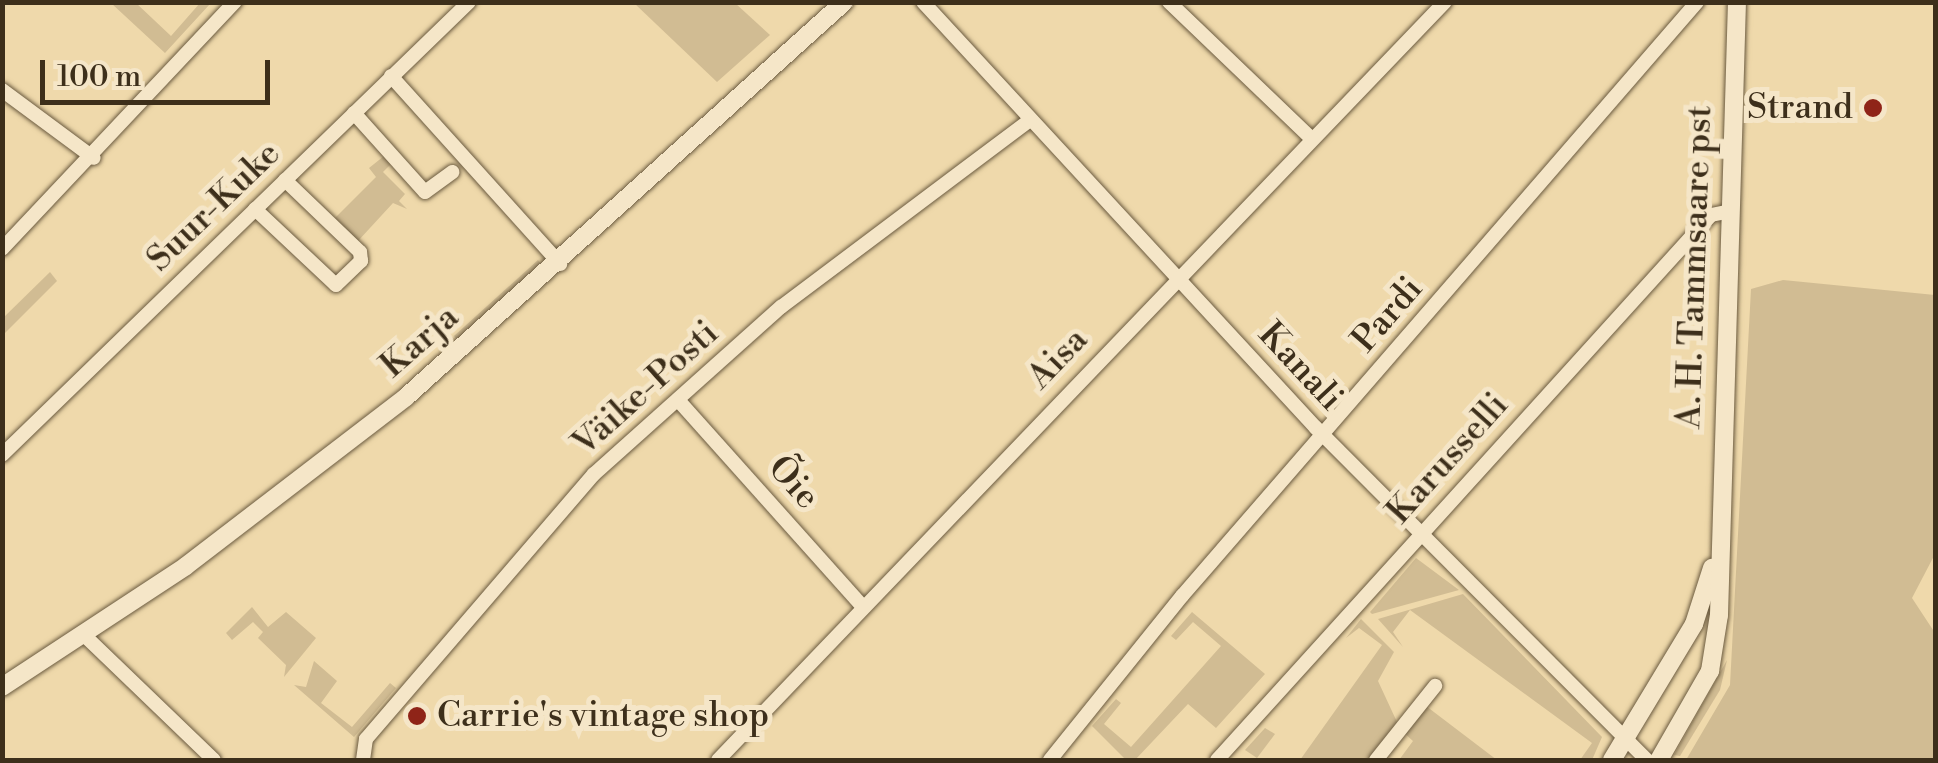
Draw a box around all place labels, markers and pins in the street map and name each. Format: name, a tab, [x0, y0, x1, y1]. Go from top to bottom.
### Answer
place label: Strand	[1747, 87, 1853, 129]
marker: Strand	[1862, 97, 1884, 119]
place label: Carrie's vintage shop	[437, 695, 769, 737]
marker: Carrie's vintage shop	[406, 705, 428, 727]

